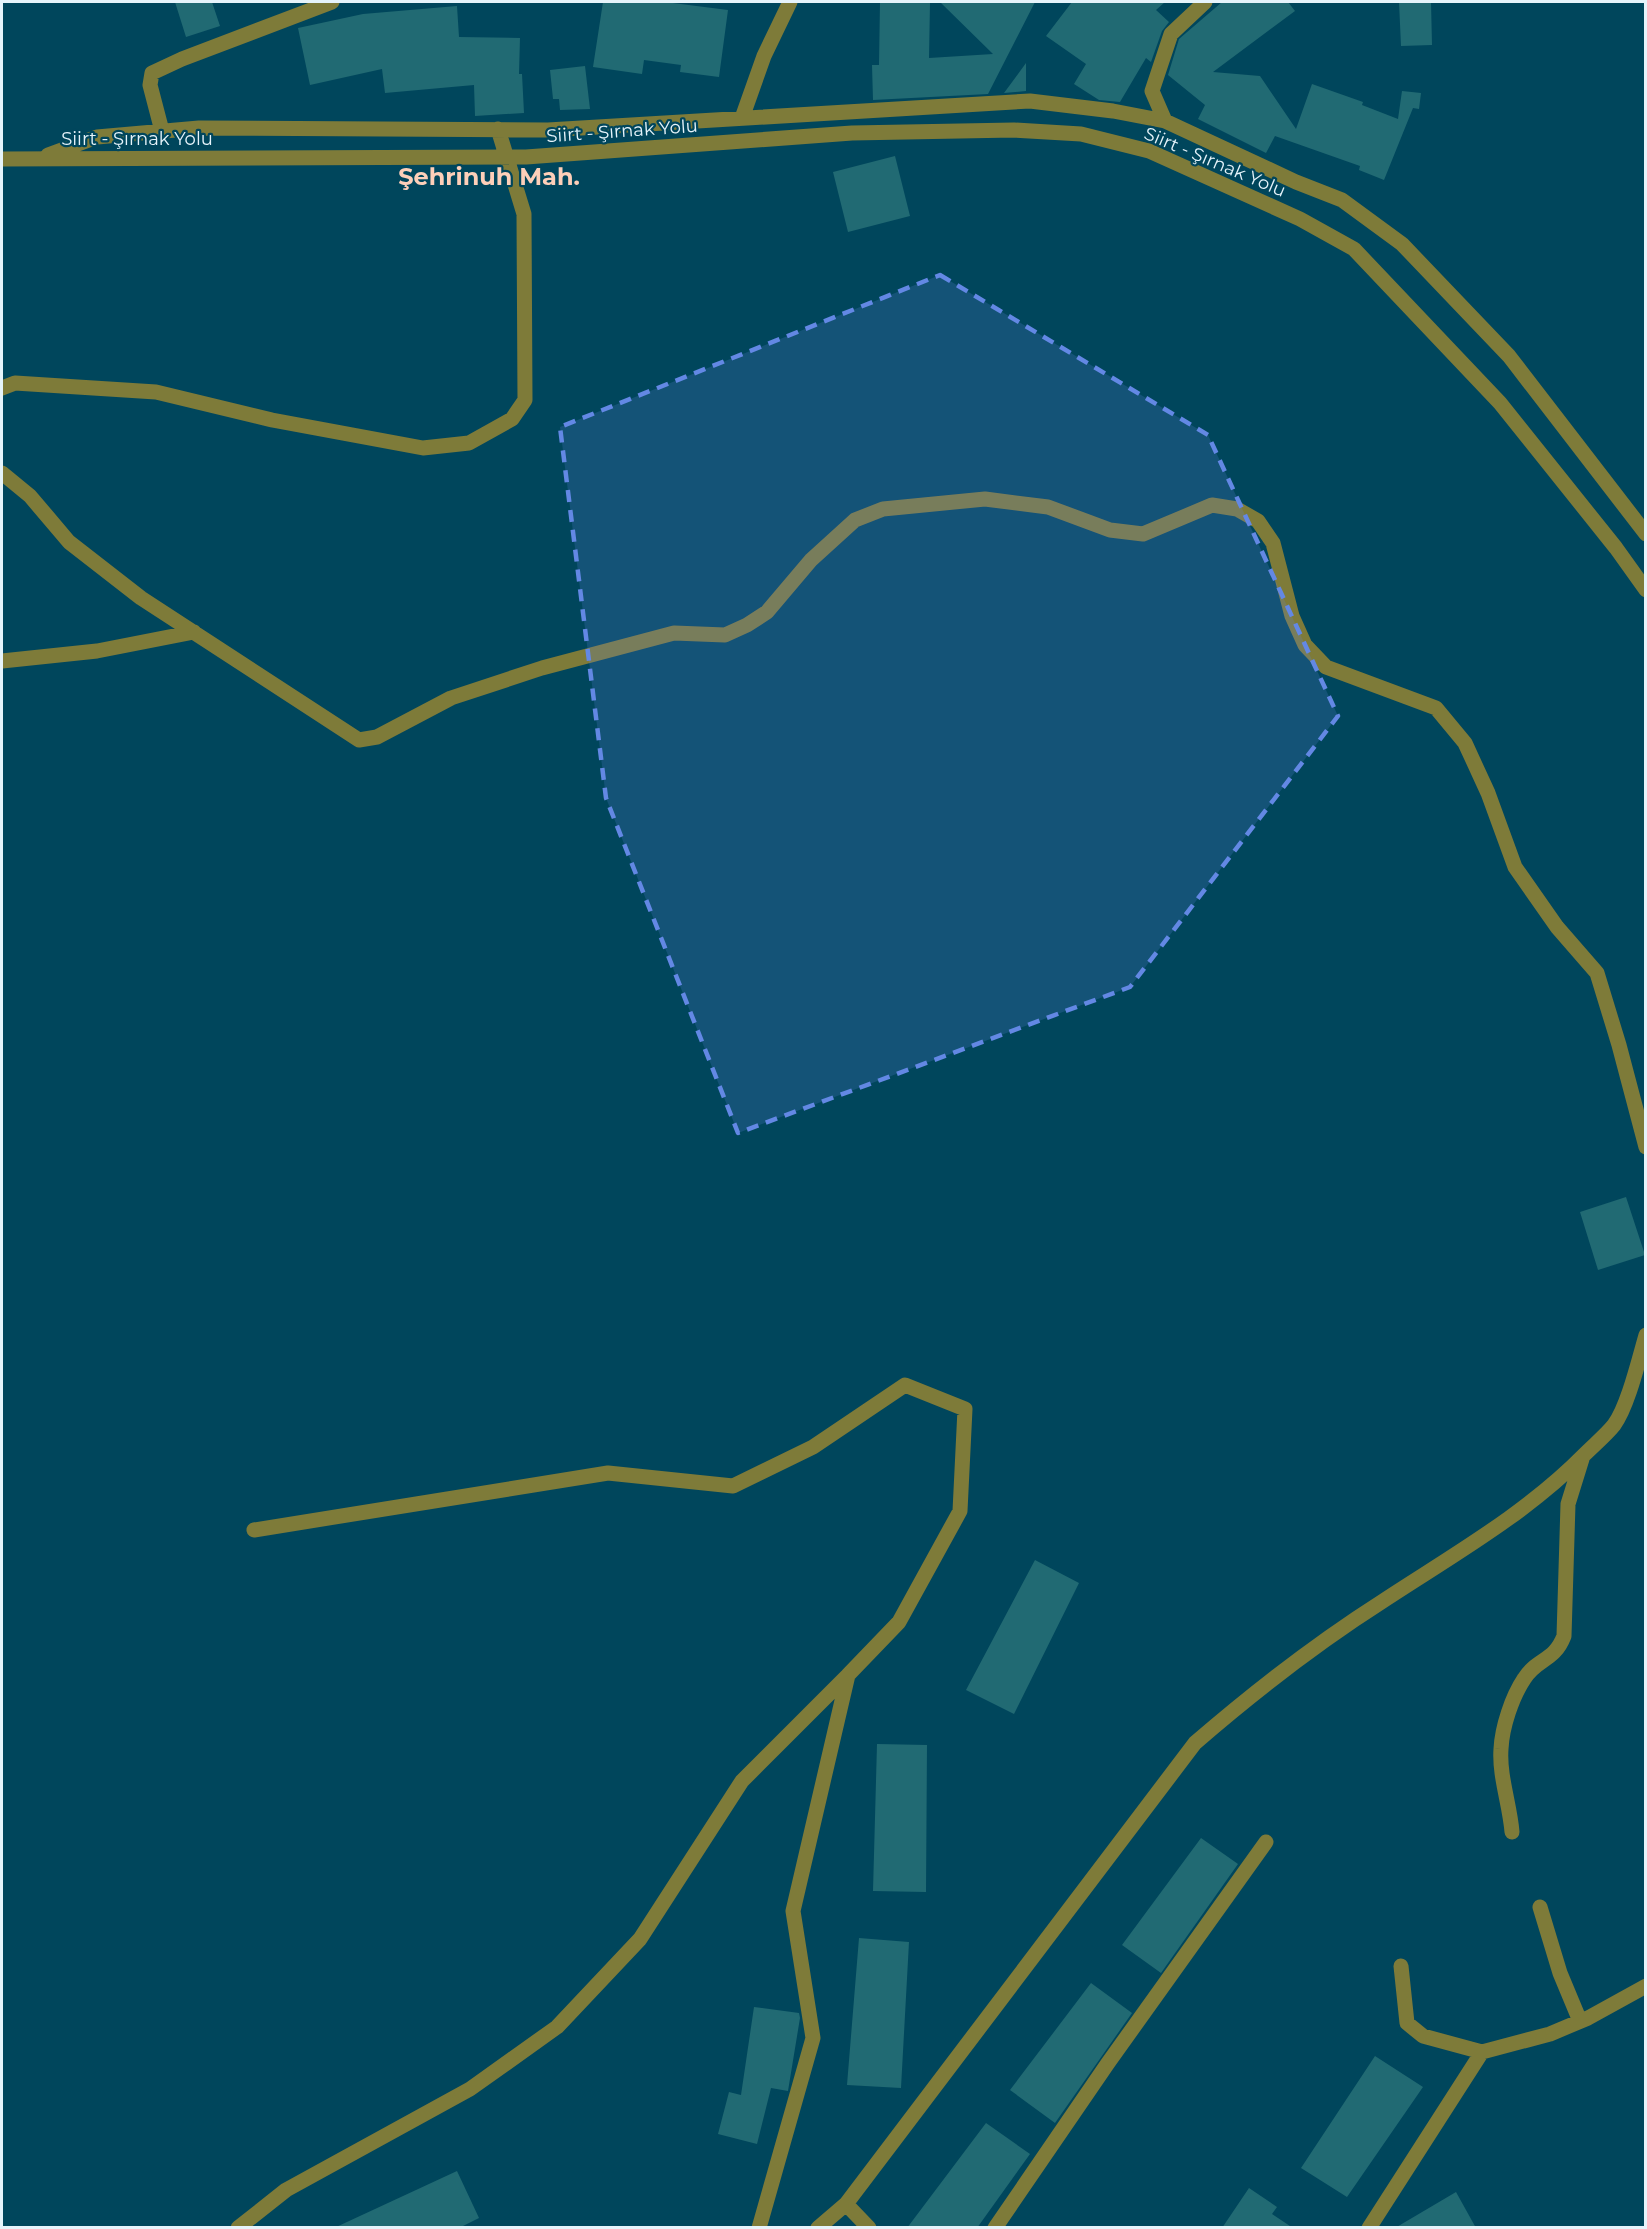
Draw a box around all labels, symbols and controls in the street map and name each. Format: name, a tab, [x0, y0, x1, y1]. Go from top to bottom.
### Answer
street label: Siirt - Şırnak Yolu	[546, 115, 698, 147]
street label: Siirt - Şırnak Yolu	[1141, 122, 1289, 202]
street label: Siirt - Şırnak Yolu	[61, 128, 213, 150]
district label: Şehrinuh Mah.	[398, 162, 580, 191]

